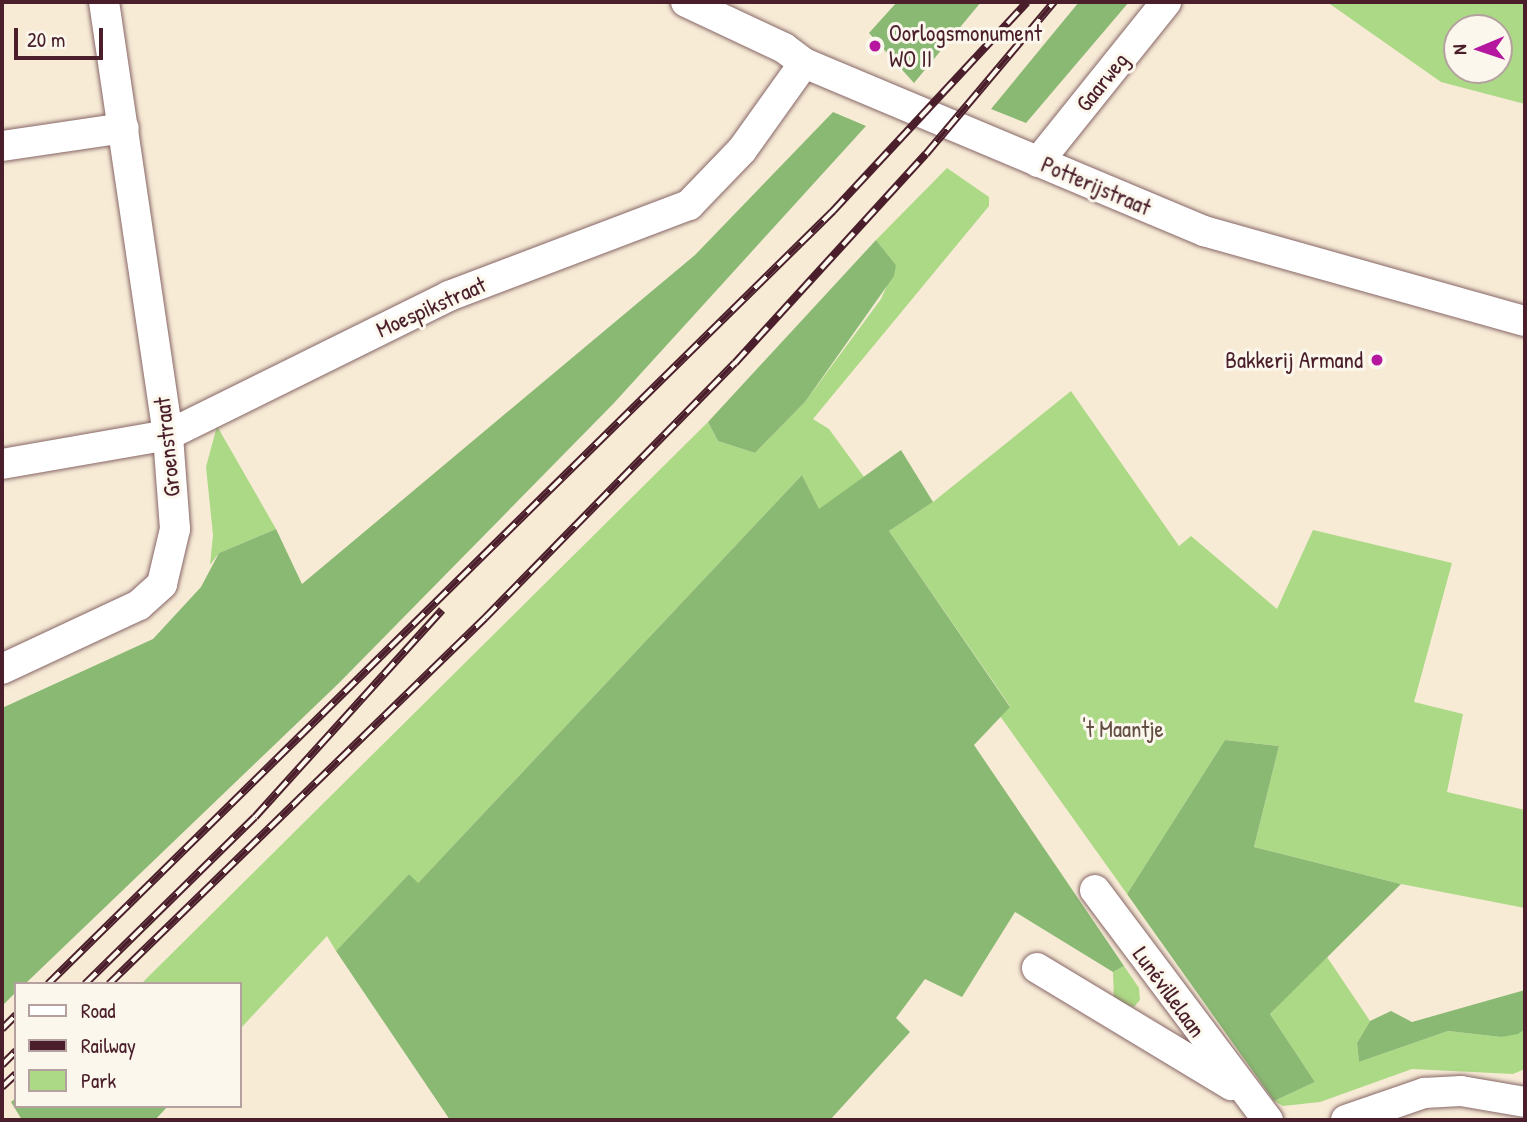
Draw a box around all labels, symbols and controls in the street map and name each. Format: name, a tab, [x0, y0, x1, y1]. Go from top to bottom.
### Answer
scale bar	[18, 14, 107, 58]
north arrow	[1443, 14, 1513, 84]
place label: Oorlogsmonument WO II	[889, 19, 1042, 73]
text: 20 m	[27, 25, 65, 54]
marker: Oorlogsmonument WO II	[867, 38, 883, 54]
text: N	[1446, 44, 1472, 55]
street label: Gaarweg	[1070, 47, 1134, 117]
street label: Potterijstraat	[1037, 151, 1155, 221]
street label: Moespikstraat	[372, 271, 490, 343]
place label: Bakkerij Armand	[1225, 346, 1363, 374]
marker: Bakkerij Armand	[1369, 352, 1385, 368]
street label: Groenstraat	[148, 396, 186, 498]
park label: 't Maantje	[1082, 715, 1164, 743]
street label: Lunévillelaan	[1127, 941, 1211, 1043]
legend	[14, 982, 242, 1108]
text: Road	[81, 996, 115, 1025]
text: Railway	[81, 1031, 136, 1060]
text: Park	[81, 1066, 116, 1095]

